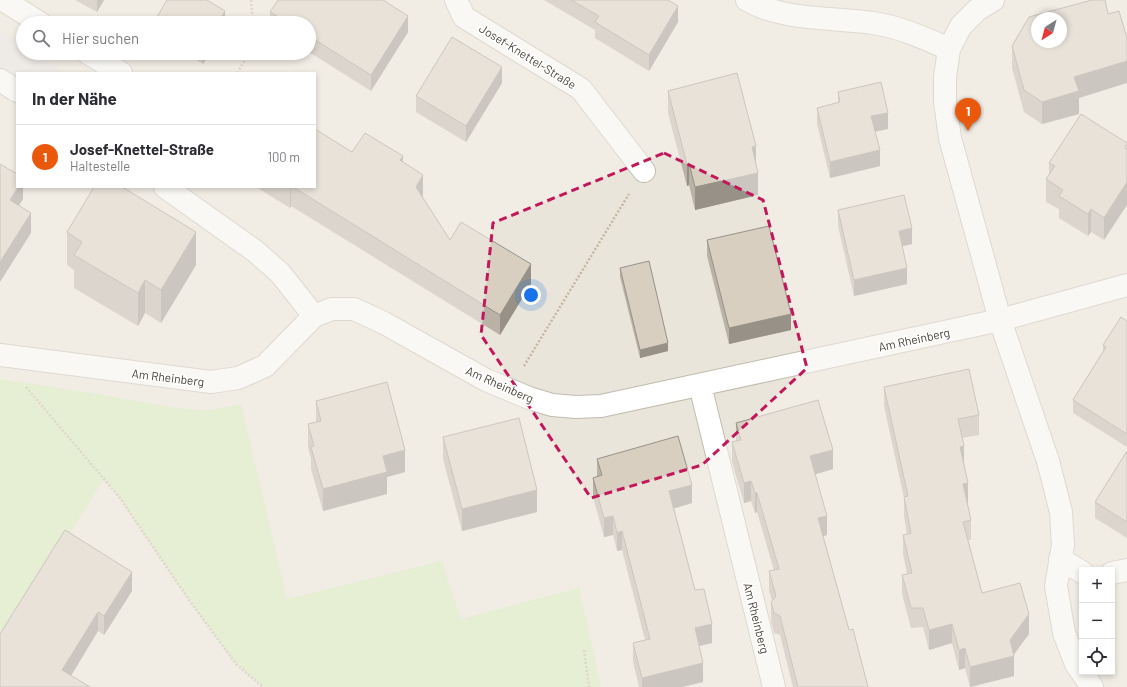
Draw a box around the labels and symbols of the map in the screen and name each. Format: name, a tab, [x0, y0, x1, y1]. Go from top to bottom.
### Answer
north arrow	[1031, 12, 1067, 48]
street label: Josef-Knettel-Straße	[477, 21, 579, 91]
pin: 1	[955, 98, 981, 131]
your location	[521, 285, 541, 305]
street label: Am Rheinberg	[877, 325, 951, 353]
street label: Am Rheinberg	[464, 363, 536, 405]
street label: Am Rheinberg	[131, 366, 205, 388]
street label: Am Rheinberg	[741, 581, 773, 655]

